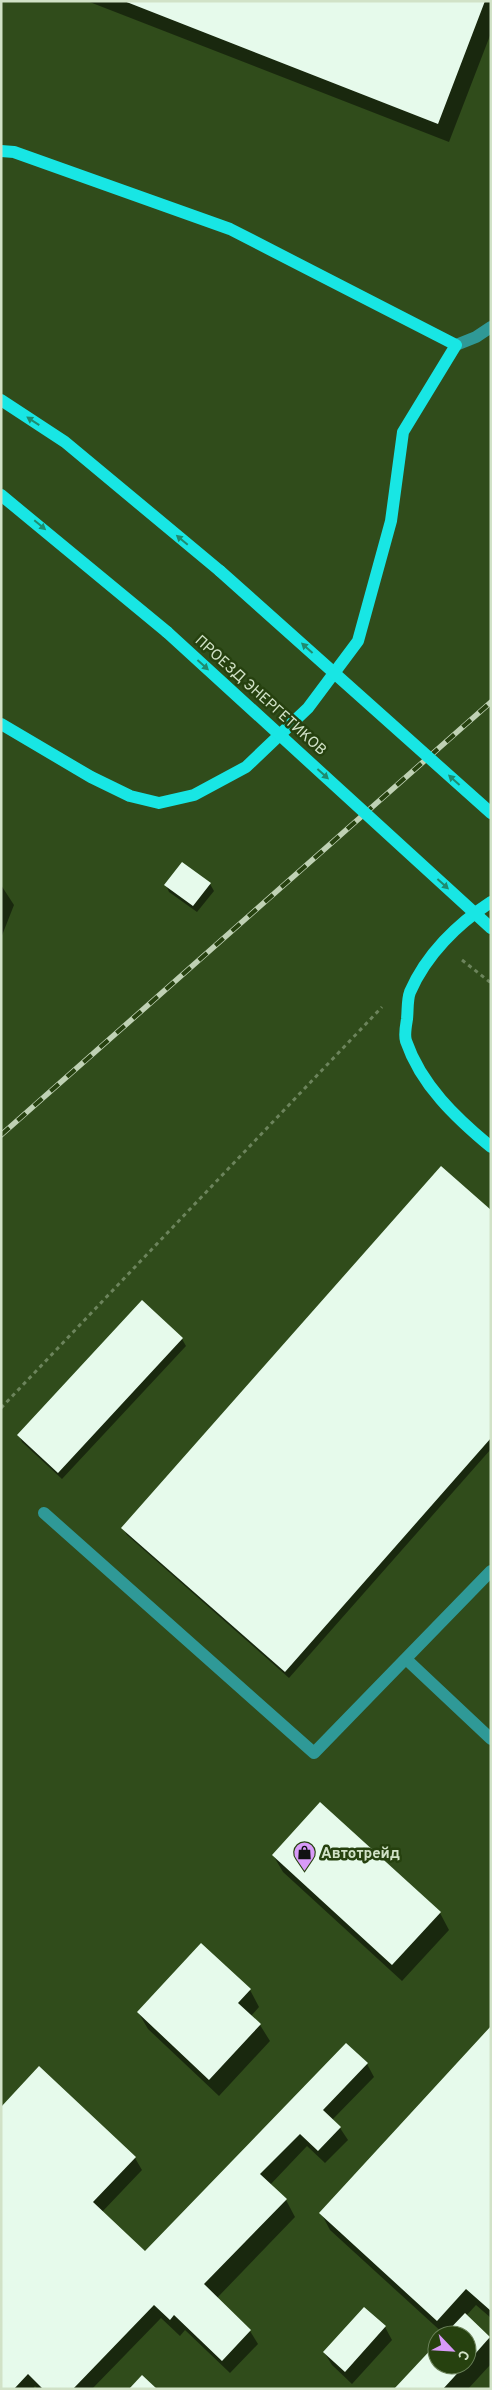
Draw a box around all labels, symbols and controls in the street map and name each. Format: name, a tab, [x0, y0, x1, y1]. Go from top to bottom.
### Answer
one-way arrow	[26, 416, 40, 426]
one-way arrow	[33, 520, 46, 531]
one-way arrow	[176, 534, 189, 545]
street label: ПРОЕЗД ЭНЕРГЕТИКОВ	[190, 632, 330, 760]
one-way arrow	[301, 643, 314, 654]
one-way arrow	[197, 659, 210, 670]
one-way arrow	[317, 768, 329, 780]
one-way arrow	[449, 774, 461, 786]
one-way arrow	[436, 878, 448, 890]
shop icon: Автотрейд	[293, 1841, 317, 1872]
place label: Автотрейд	[321, 1845, 400, 1864]
north arrow	[427, 2325, 477, 2375]
text: С	[453, 2347, 472, 2363]

